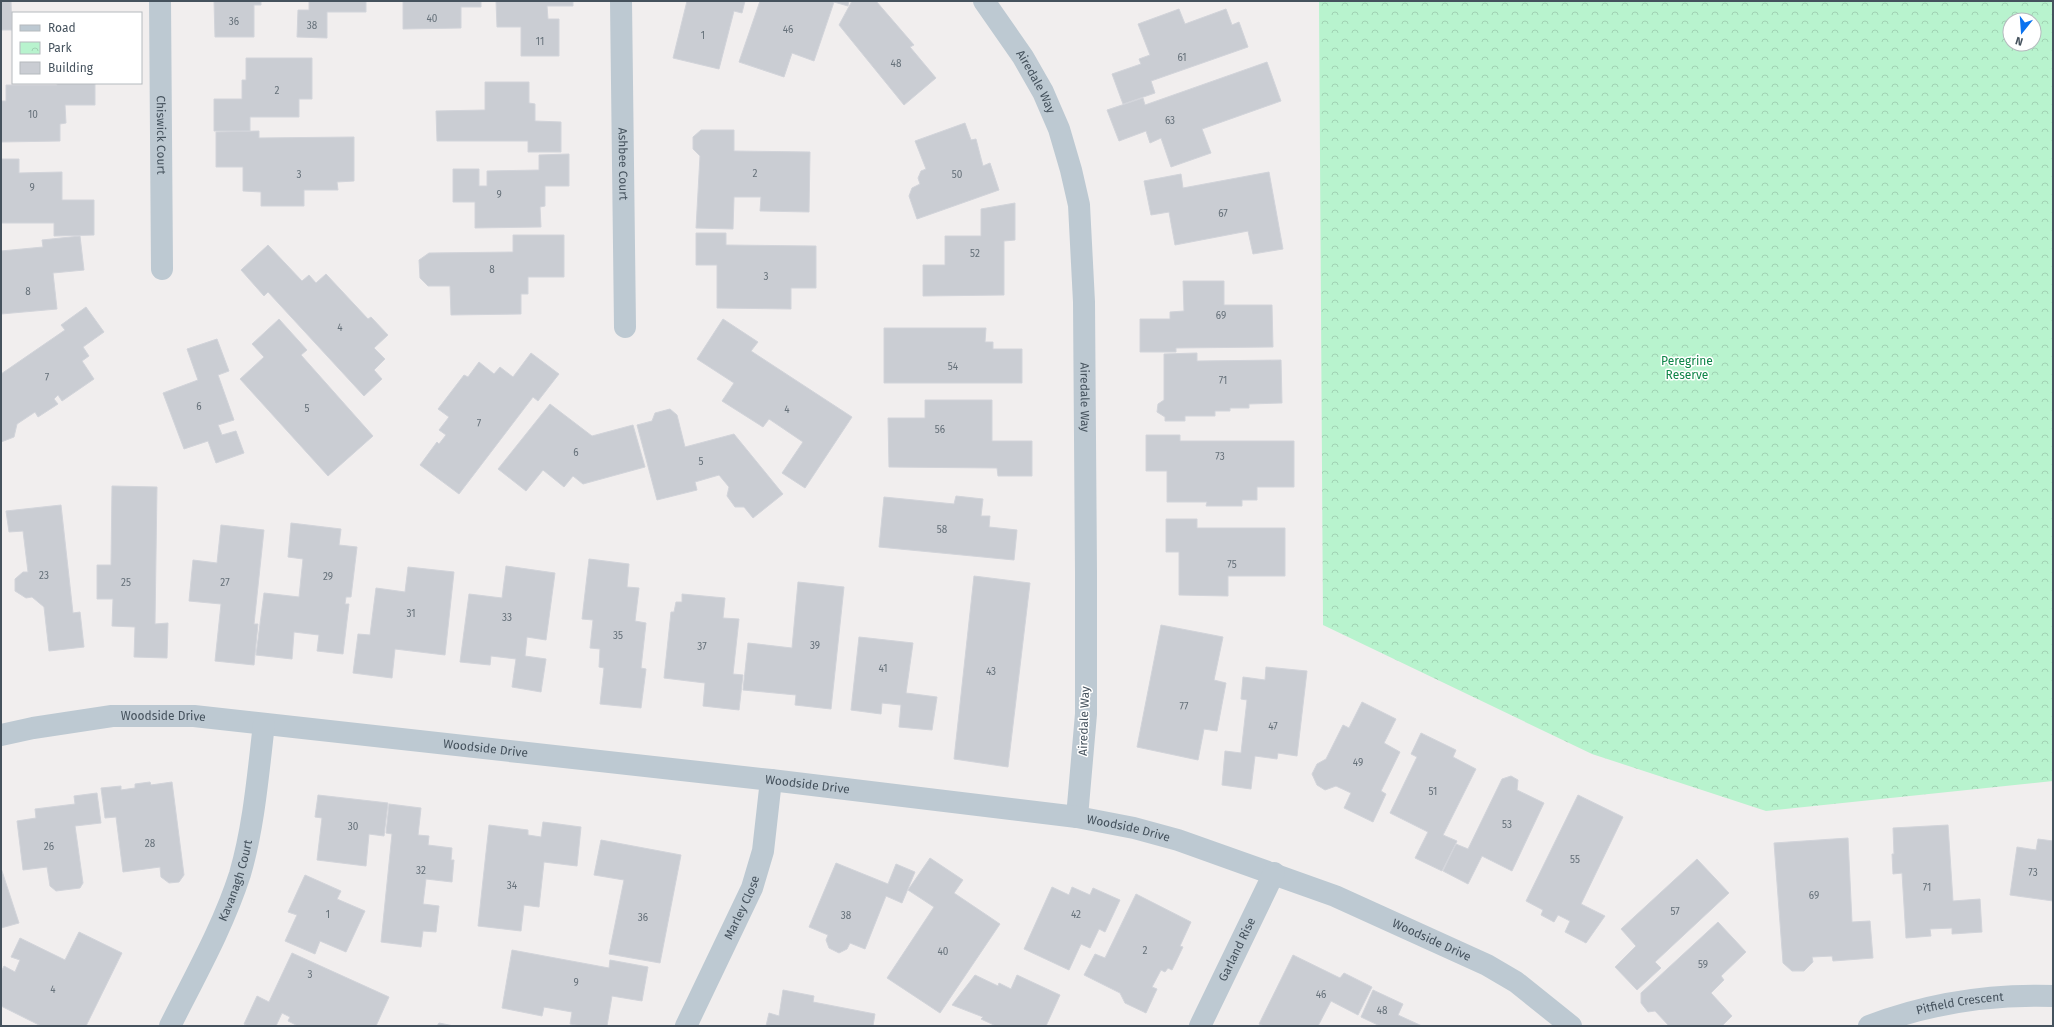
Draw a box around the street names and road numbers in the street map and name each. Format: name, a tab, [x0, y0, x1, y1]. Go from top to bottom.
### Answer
street label: Airedale Way	[1013, 47, 1058, 115]
street label: Chiswick Court	[154, 95, 168, 175]
street label: Ashbee Court	[616, 128, 630, 201]
street label: Airedale Way	[1077, 362, 1092, 432]
street label: Airedale Way	[1076, 686, 1092, 756]
street label: Woodside Drive	[121, 709, 207, 724]
street label: Woodside Drive	[442, 737, 529, 760]
street label: Woodside Drive	[765, 772, 851, 796]
street label: Woodside Drive	[1086, 812, 1172, 845]
street label: Kavanagh Court	[216, 838, 255, 923]
street label: Marley Close	[721, 874, 762, 942]
street label: Garland Rise	[1216, 915, 1258, 984]
street label: Woodside Drive	[1390, 916, 1473, 964]
street label: Pitfield Crescent	[1915, 990, 2005, 1018]

